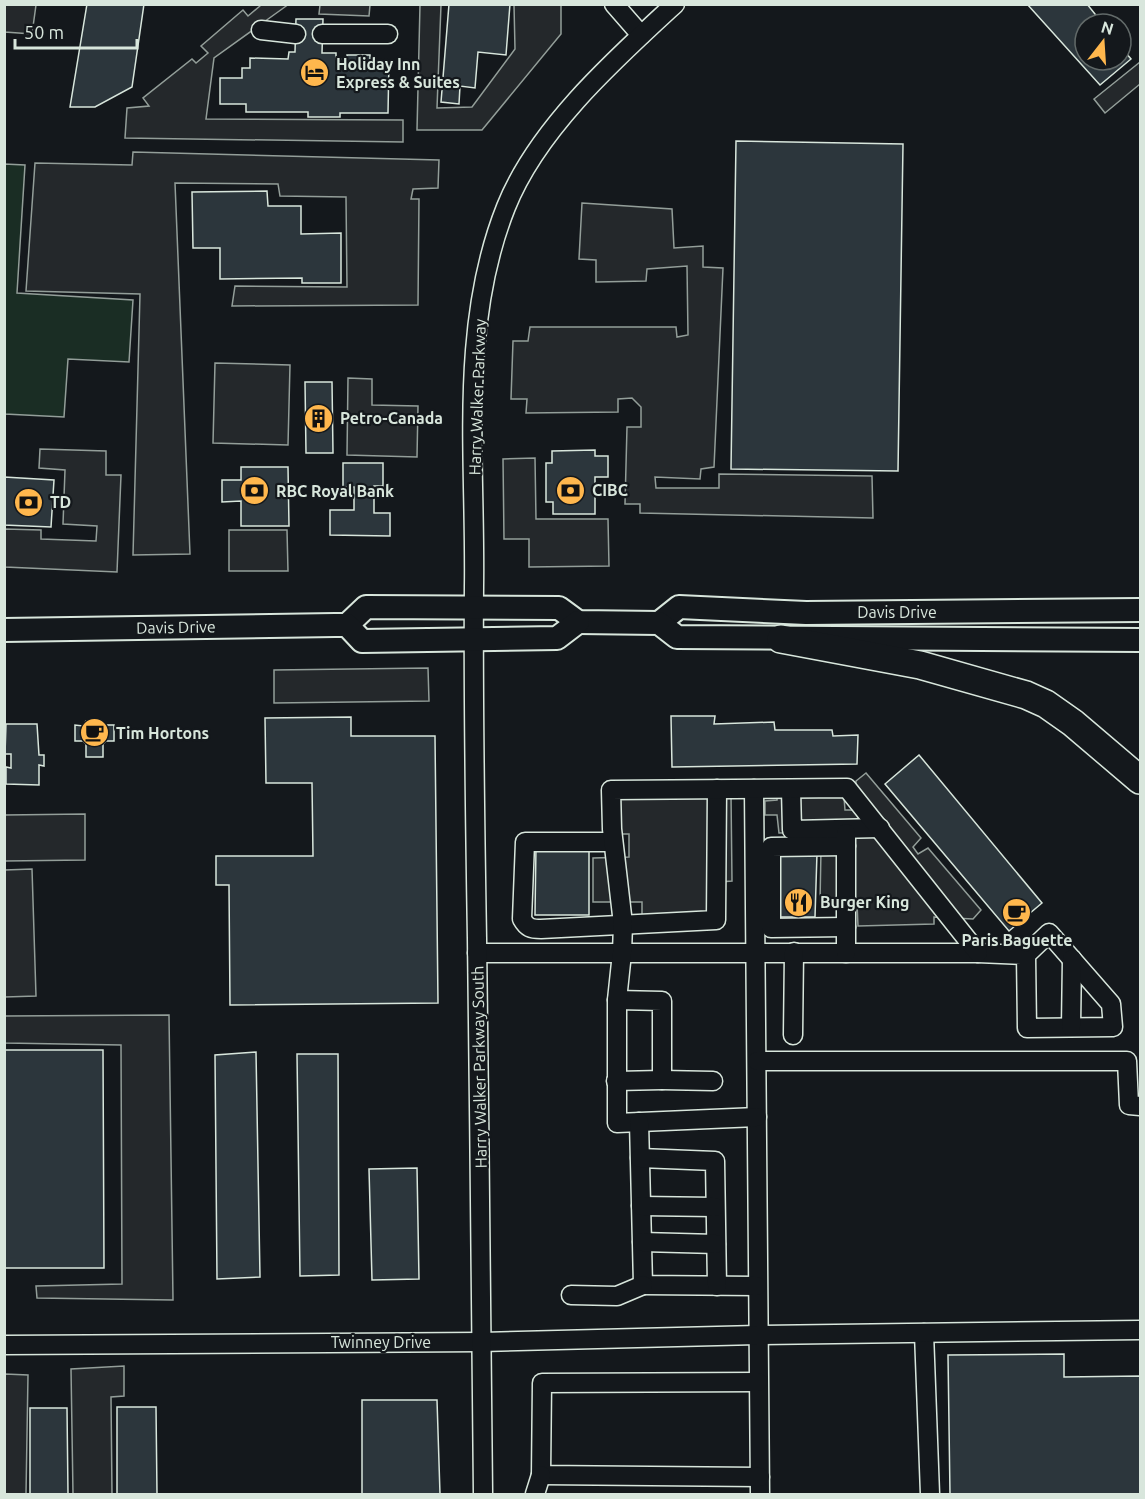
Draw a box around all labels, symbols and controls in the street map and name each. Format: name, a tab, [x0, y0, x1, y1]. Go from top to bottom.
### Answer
scale bar	[15, 12, 136, 50]
north arrow	[1073, 12, 1133, 72]
text: N	[1099, 17, 1116, 38]
text: 50 m	[24, 22, 64, 42]
place label: Holiday Inn Express & Suites	[336, 55, 460, 91]
hotel icon: Holiday Inn Express & Suites	[299, 57, 331, 89]
street label: Harry Walker Parkway	[465, 318, 489, 476]
building icon: Petro-Canada	[303, 402, 335, 434]
place label: Petro-Canada	[340, 409, 443, 427]
bank icon: CIBC	[555, 474, 587, 506]
bank icon: RBC Royal Bank	[239, 475, 271, 507]
place label: CIBC	[592, 481, 628, 499]
place label: RBC Royal Bank	[276, 482, 394, 500]
bank icon: TD	[13, 486, 45, 518]
place label: TD	[50, 493, 71, 511]
street label: Davis Drive	[857, 603, 937, 621]
street label: Davis Drive	[136, 617, 216, 637]
cafe icon: Tim Hortons	[79, 717, 111, 749]
place label: Tim Hortons	[116, 724, 209, 742]
restaurant icon: Burger King	[783, 886, 815, 918]
place label: Burger King	[820, 893, 910, 911]
cafe icon: Paris Baguette	[1001, 896, 1033, 928]
place label: Paris Baguette	[962, 931, 1072, 949]
street label: Harry Walker Parkway South	[468, 966, 490, 1168]
street label: Twinney Drive	[331, 1333, 431, 1351]

